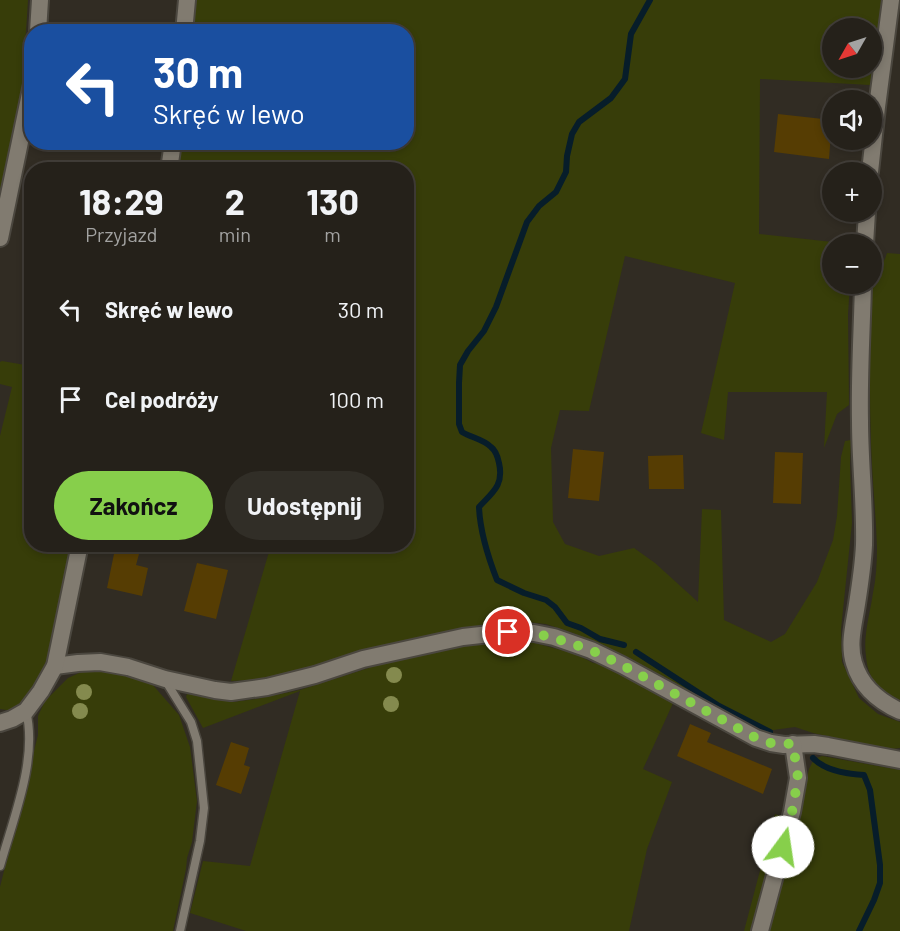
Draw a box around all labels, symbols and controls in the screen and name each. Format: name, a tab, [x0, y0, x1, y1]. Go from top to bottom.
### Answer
north arrow	[822, 18, 882, 78]
map controls	[822, 18, 882, 294]
text: 30 m	[153, 46, 243, 96]
icon: left	[54, 48, 132, 126]
button: sound	[822, 90, 882, 150]
text: Skręć w lewo	[153, 97, 305, 129]
button: +	[822, 162, 882, 222]
text: 18:29	[79, 179, 164, 222]
text: 2	[225, 179, 245, 222]
text: 130	[306, 179, 359, 222]
text: Przyjazd	[85, 222, 157, 246]
text: min	[219, 222, 251, 246]
text: m	[324, 222, 341, 246]
button: −	[822, 234, 882, 294]
icon: left	[54, 293, 87, 326]
text: Skręć w lewo	[105, 296, 233, 322]
text: 30 m	[338, 296, 384, 322]
icon: arrive	[54, 383, 87, 416]
text: Cel podróży	[105, 386, 219, 412]
text: 100 m	[329, 386, 384, 412]
button: Zakończ	[54, 471, 213, 540]
button: Udostępnij	[225, 471, 384, 540]
pin	[482, 606, 533, 657]
icon: arrive	[491, 615, 524, 648]
position arrow	[751, 815, 815, 879]

